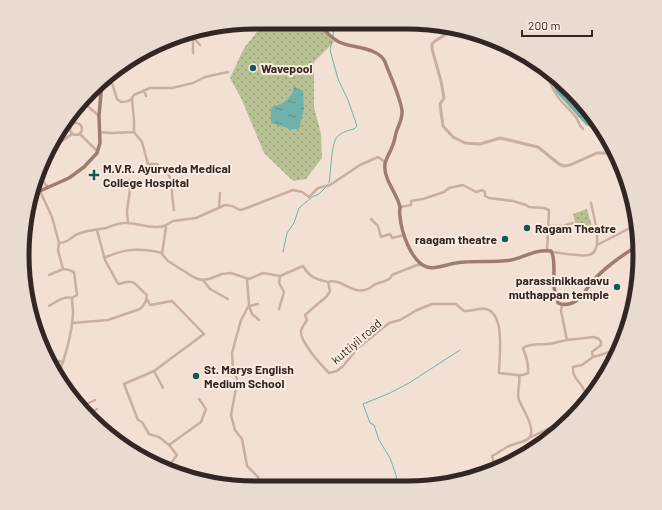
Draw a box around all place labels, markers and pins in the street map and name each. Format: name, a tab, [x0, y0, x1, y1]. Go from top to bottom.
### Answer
place label: Wavepool	[261, 61, 313, 75]
marker: Wavepool	[248, 63, 258, 73]
place label: M.V.R. Ayurveda Medical College Hospital	[103, 161, 231, 189]
marker: M.V.R. Ayurveda Medical College Hospital	[88, 169, 100, 181]
place label: Ragam Theatre	[535, 221, 616, 235]
marker: Ragam Theatre	[522, 223, 532, 233]
place label: raagam theatre	[415, 232, 497, 246]
marker: raagam theatre	[500, 234, 510, 244]
place label: parassinikkadavu muthappan temple	[509, 273, 609, 301]
marker: parassinikkadavu muthappan temple	[612, 282, 622, 292]
place label: St. Marys English Medium School	[204, 362, 294, 390]
marker: St. Marys English Medium School	[191, 371, 201, 381]

